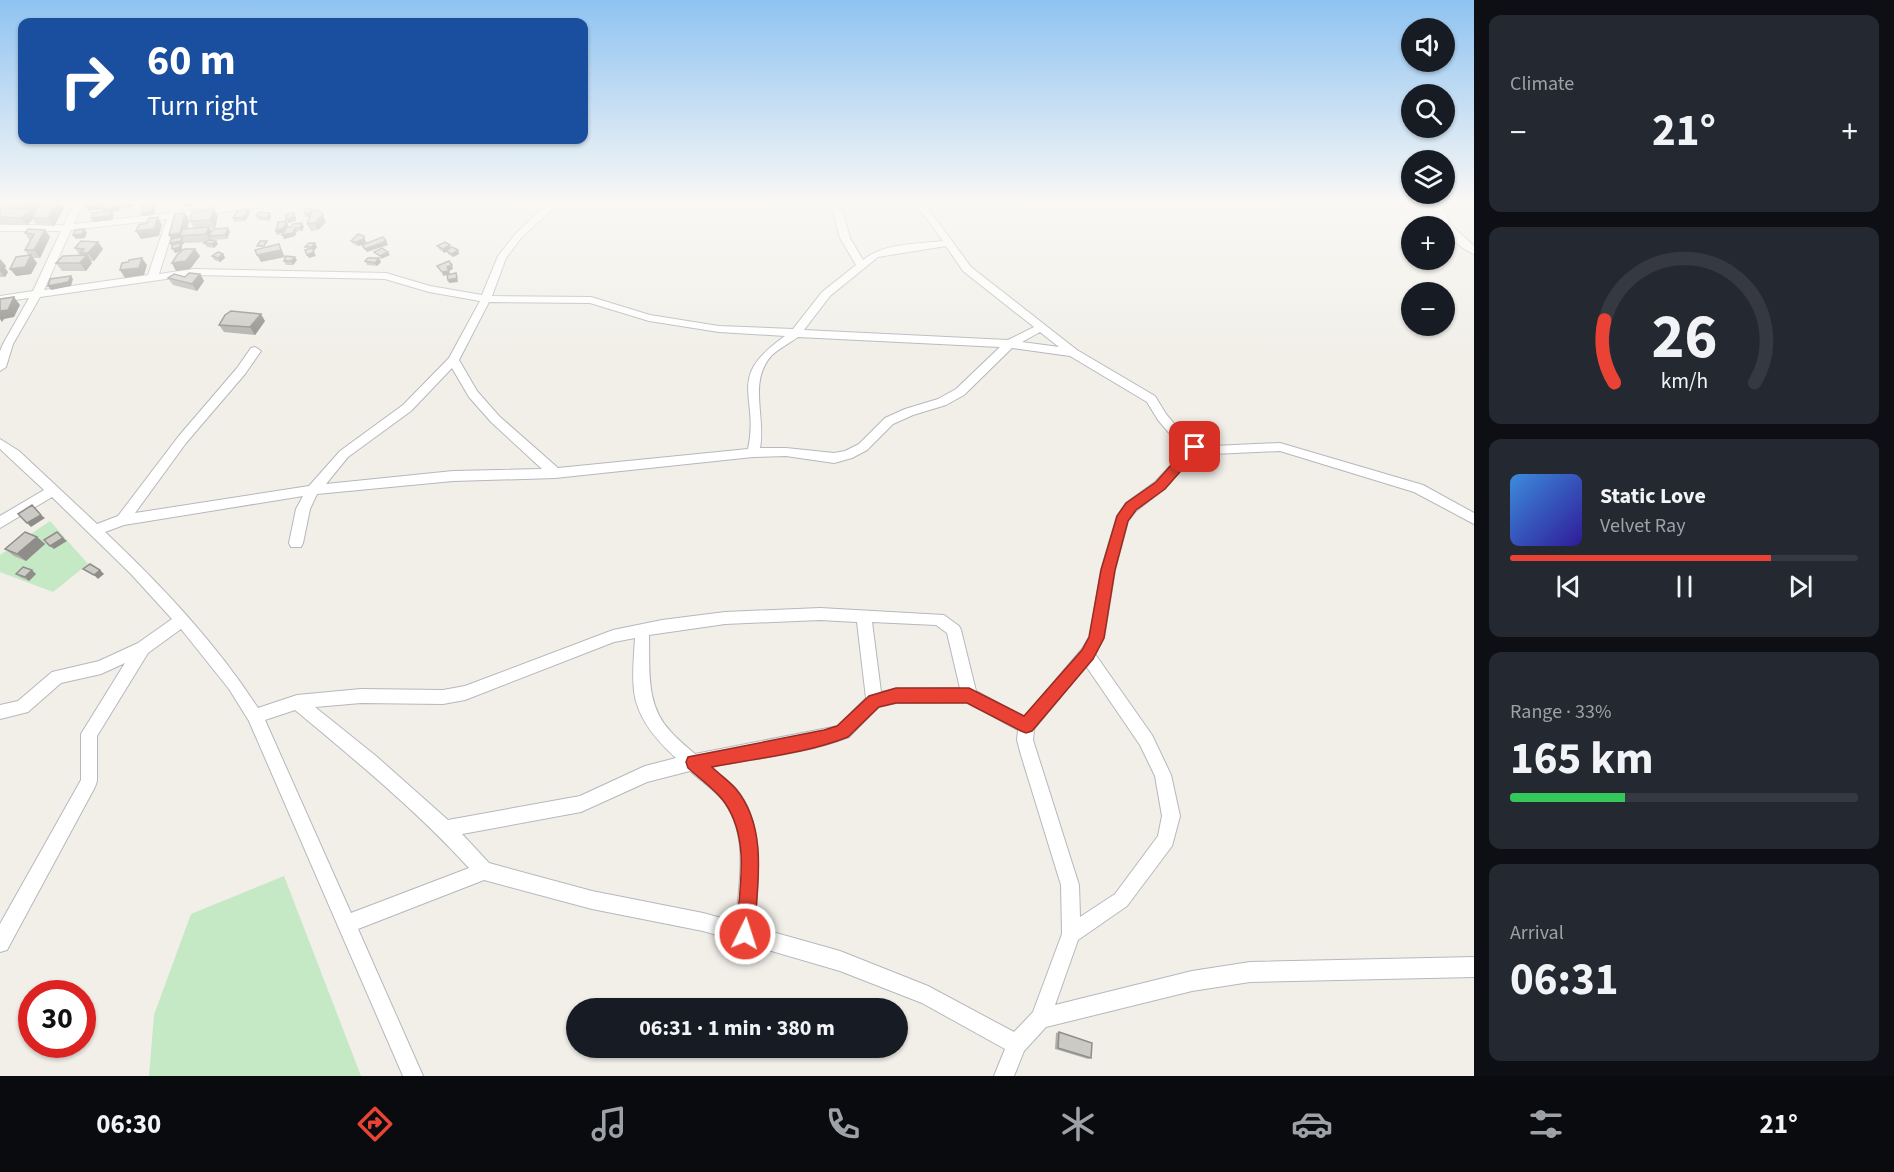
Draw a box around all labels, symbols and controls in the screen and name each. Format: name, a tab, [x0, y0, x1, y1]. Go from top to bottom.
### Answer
map controls	[1401, 18, 1455, 336]
button: sound	[1401, 18, 1455, 72]
text: 60 m	[147, 31, 236, 91]
icon: right	[48, 42, 126, 120]
text: Climate	[1510, 70, 1574, 98]
button: search	[1401, 84, 1455, 138]
text: Turn right	[147, 87, 258, 126]
text: 21°	[1652, 99, 1716, 163]
text: −	[1510, 109, 1526, 156]
text: +	[1842, 109, 1858, 156]
button: layers	[1401, 150, 1455, 204]
button: +	[1401, 216, 1455, 270]
button: −	[1401, 282, 1455, 336]
text: 26	[1651, 293, 1717, 382]
text: km/h	[1660, 366, 1708, 397]
pin	[1169, 421, 1220, 472]
icon: arrive	[1178, 430, 1211, 463]
text: Static Love	[1600, 480, 1706, 512]
text: Velvet Ray	[1600, 512, 1686, 540]
icon: previous	[1552, 570, 1585, 603]
icon: pause	[1668, 570, 1701, 603]
icon: next	[1784, 570, 1817, 603]
text: Range · 33%	[1510, 698, 1611, 726]
text: 165 km	[1510, 727, 1654, 791]
position arrow	[713, 902, 777, 966]
text: Arrival	[1510, 919, 1564, 947]
text: 06:31	[1510, 948, 1619, 1012]
speed limit sign: 30	[18, 980, 96, 1058]
text: 06:31 · 1 min · 380 m	[639, 1012, 835, 1044]
icon: directions	[354, 1103, 396, 1145]
icon: music	[588, 1103, 630, 1145]
icon: phone	[822, 1103, 864, 1145]
icon: climate	[1057, 1103, 1099, 1145]
icon: car	[1291, 1103, 1333, 1145]
icon: filters	[1525, 1103, 1567, 1145]
text: 06:30	[96, 1105, 161, 1144]
text: 21°	[1759, 1105, 1798, 1144]

